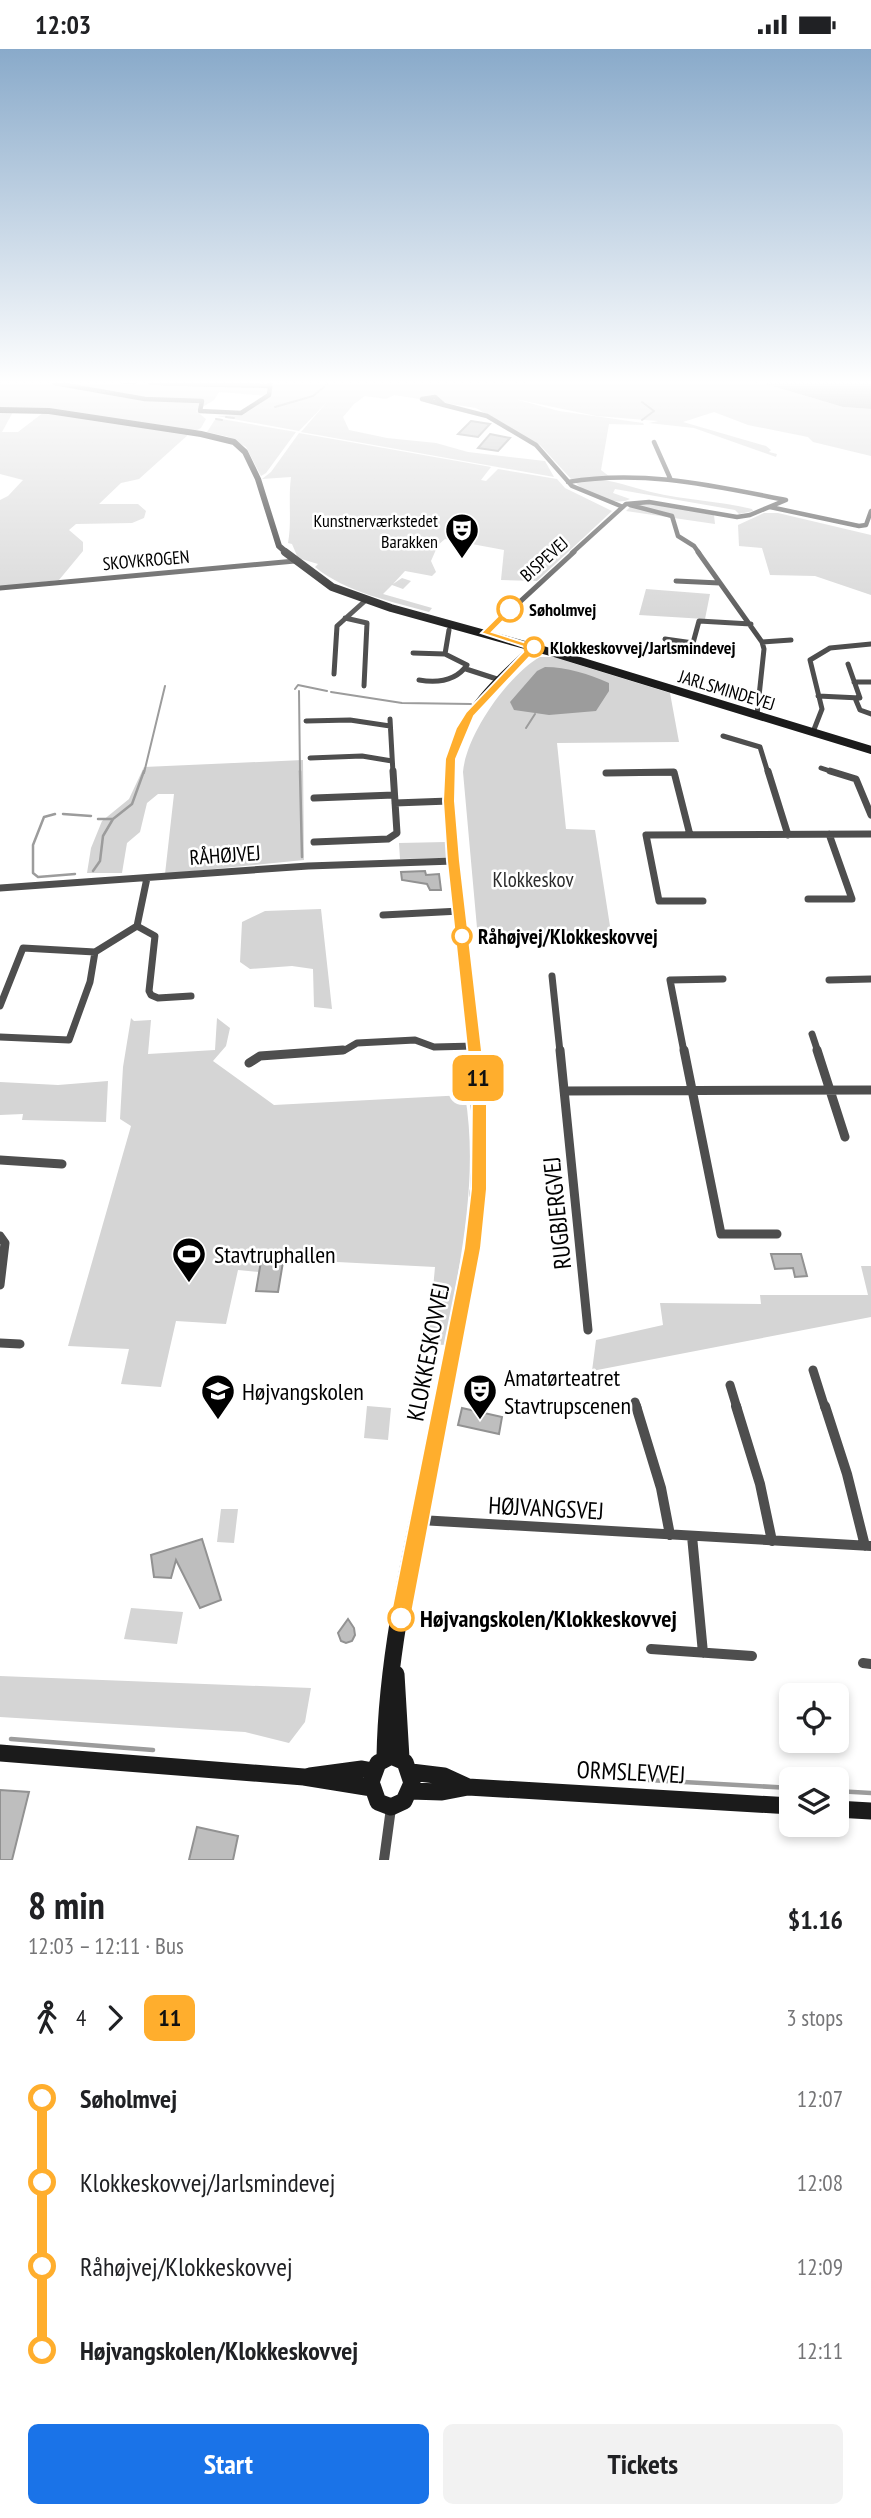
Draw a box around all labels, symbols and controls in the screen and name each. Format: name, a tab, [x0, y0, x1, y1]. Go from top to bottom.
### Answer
text: 12:03	[35, 8, 91, 41]
place label: Kunstnerværkstedet Barakken	[314, 509, 438, 553]
theatre icon: Kunstnerværkstedet Barakken	[443, 511, 481, 560]
street label: BISPEVEJ	[515, 532, 573, 586]
street label: SKOVKROGEN	[102, 545, 190, 575]
marker: Søholmvej	[497, 596, 523, 622]
place label: Søholmvej	[529, 598, 596, 621]
place label: Klokkeskovvej/Jarlsmindevej	[550, 636, 736, 659]
marker: Klokkeskovvej/Jarlsmindevej	[524, 637, 544, 657]
street label: JARLSMINDEVEJ	[675, 664, 778, 716]
street label: RÅHØJVEJ	[189, 839, 261, 871]
park label: Klokkeskov	[492, 866, 574, 893]
place label: Råhøjvej/Klokkeskovvej	[478, 923, 658, 950]
marker: Råhøjvej/Klokkeskovvej	[452, 926, 472, 946]
line badge: 11	[447, 1055, 510, 1101]
text: 11	[467, 1062, 489, 1093]
street label: RUGBJERGVEJ	[536, 1155, 578, 1271]
sports icon: Stavtruphallen	[170, 1235, 208, 1284]
place label: Stavtruphallen	[214, 1239, 336, 1270]
street label: KLOKKESKOVVEJ	[399, 1280, 457, 1424]
place label: Amatørteatret Stavtrupscenen	[504, 1362, 631, 1421]
school or university icon: Højvangskolen	[199, 1372, 237, 1421]
theatre icon: Amatørteatret Stavtrupscenen	[461, 1372, 499, 1421]
place label: Højvangskolen	[242, 1376, 364, 1407]
street label: HØJVANGSVEJ	[488, 1490, 604, 1526]
place label: Højvangskolen/Klokkeskovvej	[420, 1603, 677, 1634]
marker: Højvangskolen/Klokkeskovvej	[388, 1605, 414, 1631]
map controls	[779, 1683, 849, 1837]
button: locate	[779, 1683, 849, 1753]
street label: ORMSLEVVEJ	[576, 1754, 686, 1790]
button: layers	[779, 1767, 849, 1837]
text: 8 min	[28, 1880, 105, 1929]
text: $1.16	[788, 1903, 843, 1936]
text: 12:03 – 12:11 · Bus	[28, 1931, 184, 1960]
icon: walk	[28, 1999, 66, 2037]
icon: forward	[96, 1999, 134, 2037]
text: 11	[158, 2002, 181, 2033]
text: 4	[76, 2003, 86, 2032]
text: 3 stops	[786, 2003, 843, 2032]
text: Søholmvej	[80, 2082, 177, 2115]
text: 12:07	[797, 2084, 843, 2113]
text: Klokkeskovvej/Jarlsmindevej	[80, 2166, 335, 2199]
text: 12:08	[797, 2168, 843, 2197]
text: Råhøjvej/Klokkeskovvej	[80, 2250, 293, 2283]
text: 12:09	[797, 2252, 843, 2281]
text: Højvangskolen/Klokkeskovvej	[80, 2334, 358, 2367]
text: 12:11	[797, 2336, 843, 2365]
button: Start	[28, 2424, 429, 2504]
button: Tickets	[443, 2424, 843, 2504]

